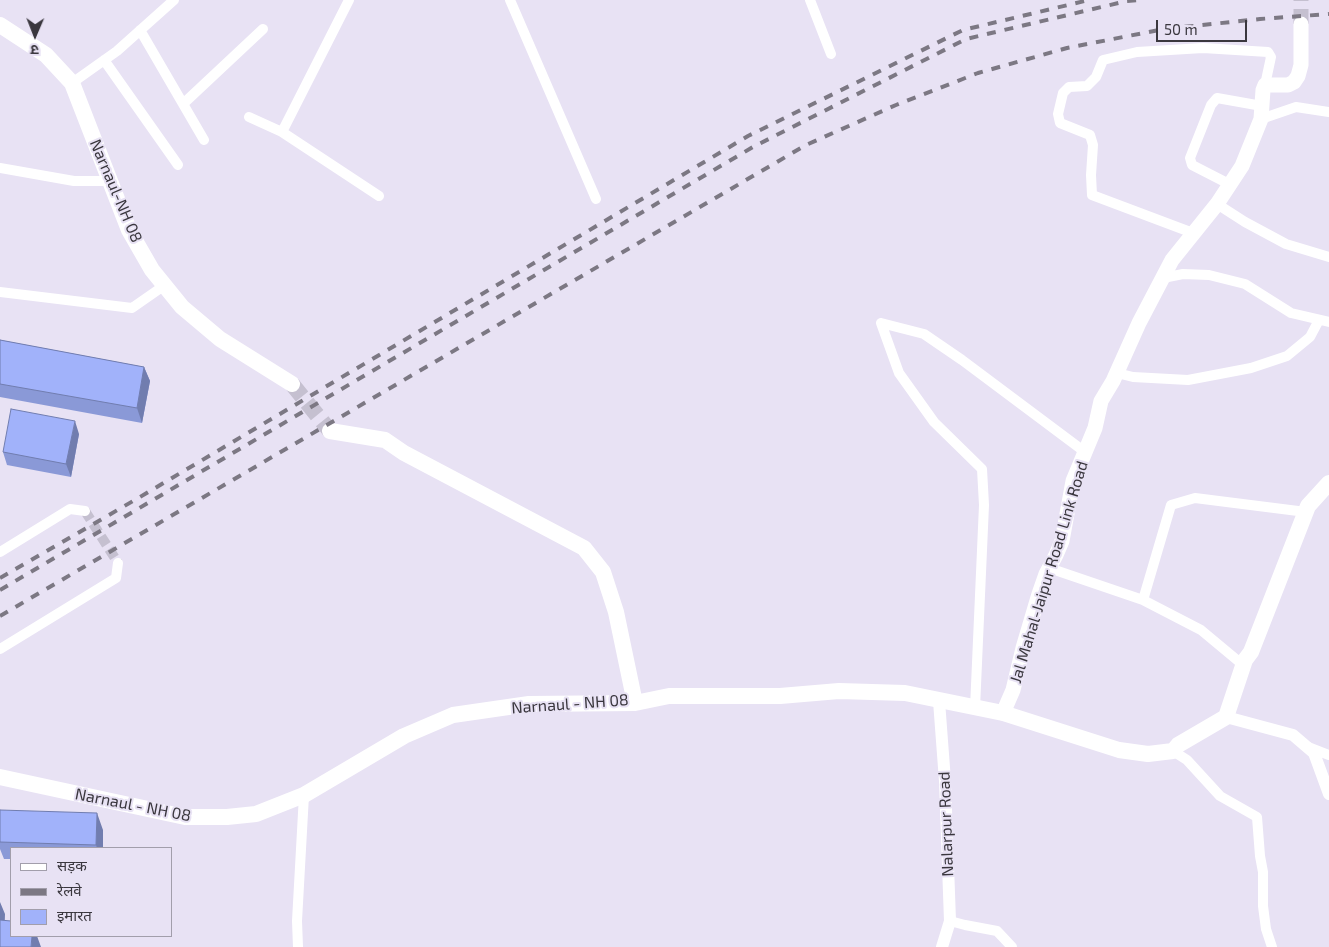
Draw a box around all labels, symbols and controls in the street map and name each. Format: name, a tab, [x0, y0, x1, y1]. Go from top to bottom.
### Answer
north arrow	[10, 10, 60, 60]
scale bar	[1159, 10, 1250, 42]
text: 50 m	[1164, 20, 1198, 38]
text: उ	[30, 42, 39, 59]
street label: Narnaul-NH 08	[86, 137, 146, 245]
street label: Jal Mahal-Jaipur Road Link Road	[1006, 459, 1092, 685]
street label: Narnaul - NH 08	[511, 690, 629, 718]
street label: Nalarpur Road	[935, 771, 957, 877]
street label: Narnaul - NH 08	[73, 784, 193, 826]
legend	[10, 847, 172, 937]
text: सड़क	[57, 856, 87, 874]
text: रेलवे	[57, 881, 82, 899]
text: इमारत	[57, 906, 92, 924]

